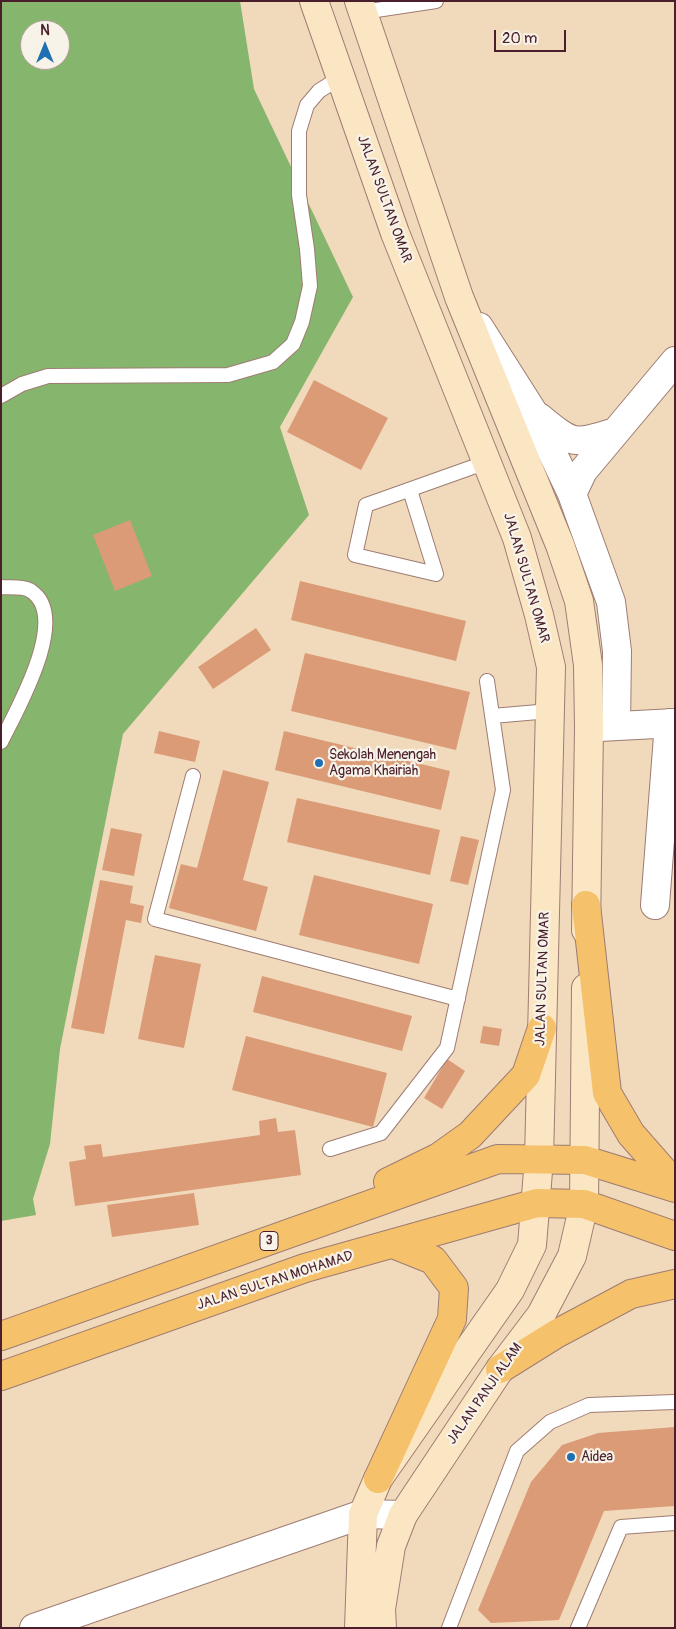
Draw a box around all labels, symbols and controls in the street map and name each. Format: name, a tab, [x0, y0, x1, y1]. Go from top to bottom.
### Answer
north arrow	[20, 20, 70, 70]
scale bar	[496, 20, 568, 52]
text: N	[40, 22, 50, 39]
text: 20 m	[502, 29, 537, 48]
street label: JALAN SULTAN OMAR	[353, 133, 415, 265]
street label: JALAN SULTAN OMAR	[499, 511, 553, 645]
place label: Sekolah Menengah Agama Khairiah	[329, 747, 436, 780]
marker: Sekolah Menengah Agama Khairiah	[313, 757, 325, 769]
street label: JALAN SULTAN OMAR	[532, 911, 554, 1047]
road number: 3	[260, 1232, 278, 1250]
street label: JALAN SULTAN MOHAMAD	[195, 1248, 355, 1314]
street label: JALAN PANJI ALAM	[444, 1340, 526, 1448]
place label: Aidea	[581, 1449, 613, 1465]
marker: Aidea	[565, 1451, 577, 1463]

